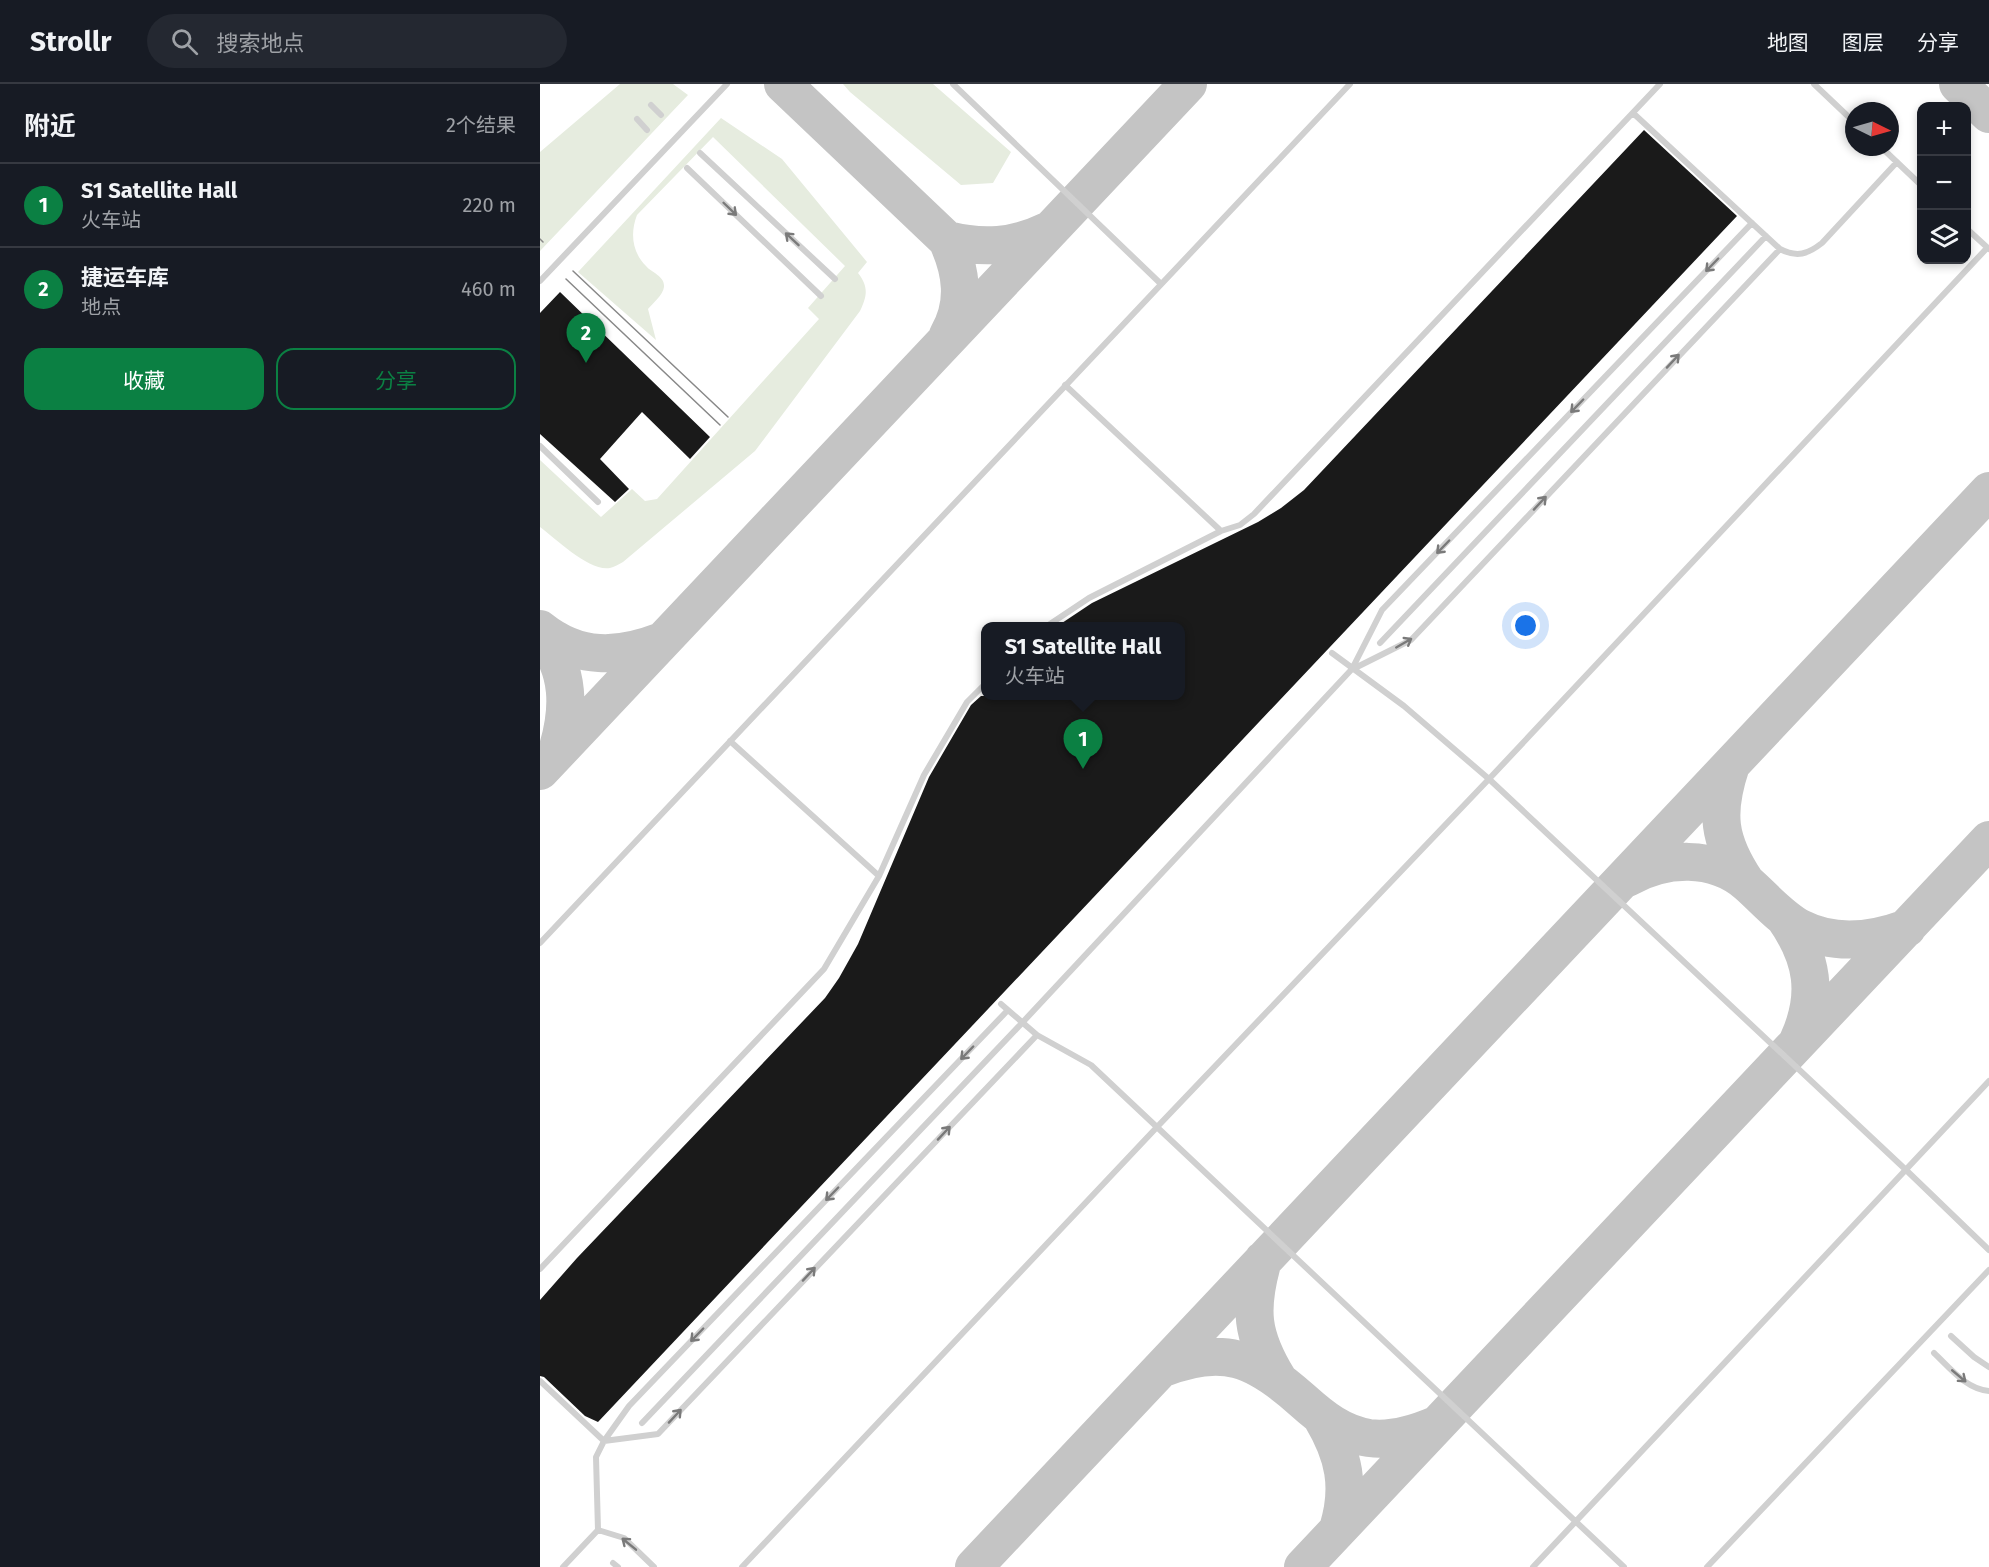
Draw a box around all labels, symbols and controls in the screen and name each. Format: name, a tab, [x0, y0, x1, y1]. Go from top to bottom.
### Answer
search box	[147, 14, 567, 68]
text: Strollr	[30, 25, 111, 58]
icon: search	[168, 25, 201, 58]
text: 搜索地点	[216, 30, 304, 57]
text: 地图	[1767, 30, 1809, 56]
text: 图层	[1842, 30, 1884, 56]
text: 分享	[1917, 30, 1959, 56]
north arrow	[1845, 102, 1899, 156]
map controls	[1917, 102, 1971, 264]
button: +	[1917, 102, 1971, 156]
text: 附近	[24, 111, 76, 142]
text: 2个结果	[446, 113, 516, 137]
button: −	[1917, 156, 1971, 210]
text: S1 Satellite Hall	[81, 177, 237, 204]
text: 1	[39, 193, 48, 217]
text: 220 m	[463, 193, 516, 217]
one-way arrow	[722, 201, 737, 216]
text: 火车站	[81, 208, 141, 232]
button: layers	[1917, 210, 1971, 264]
one-way arrow	[785, 232, 800, 246]
one-way arrow	[1705, 258, 1719, 273]
text: 捷运车库	[81, 264, 169, 291]
text: 2	[38, 277, 49, 301]
text: 460 m	[461, 277, 516, 301]
text: 地点	[81, 295, 121, 319]
pin: 2	[566, 314, 606, 363]
button: 收藏	[24, 348, 264, 410]
button: 分享	[276, 348, 516, 410]
one-way arrow	[1666, 354, 1681, 369]
one-way arrow	[1570, 399, 1585, 414]
one-way arrow	[1532, 496, 1547, 511]
one-way arrow	[1435, 540, 1450, 555]
your location	[1511, 611, 1540, 640]
popup	[981, 622, 1185, 700]
text: S1 Satellite Hall	[1005, 633, 1161, 660]
one-way arrow	[1395, 636, 1412, 648]
text: 火车站	[1005, 664, 1065, 688]
pin: 1	[1064, 720, 1102, 769]
one-way arrow	[960, 1045, 974, 1060]
one-way arrow	[936, 1126, 950, 1141]
one-way arrow	[825, 1186, 839, 1201]
one-way arrow	[802, 1267, 817, 1282]
one-way arrow	[691, 1327, 705, 1342]
one-way arrow	[1951, 1369, 1966, 1383]
one-way arrow	[668, 1409, 682, 1424]
one-way arrow	[621, 1537, 637, 1550]

